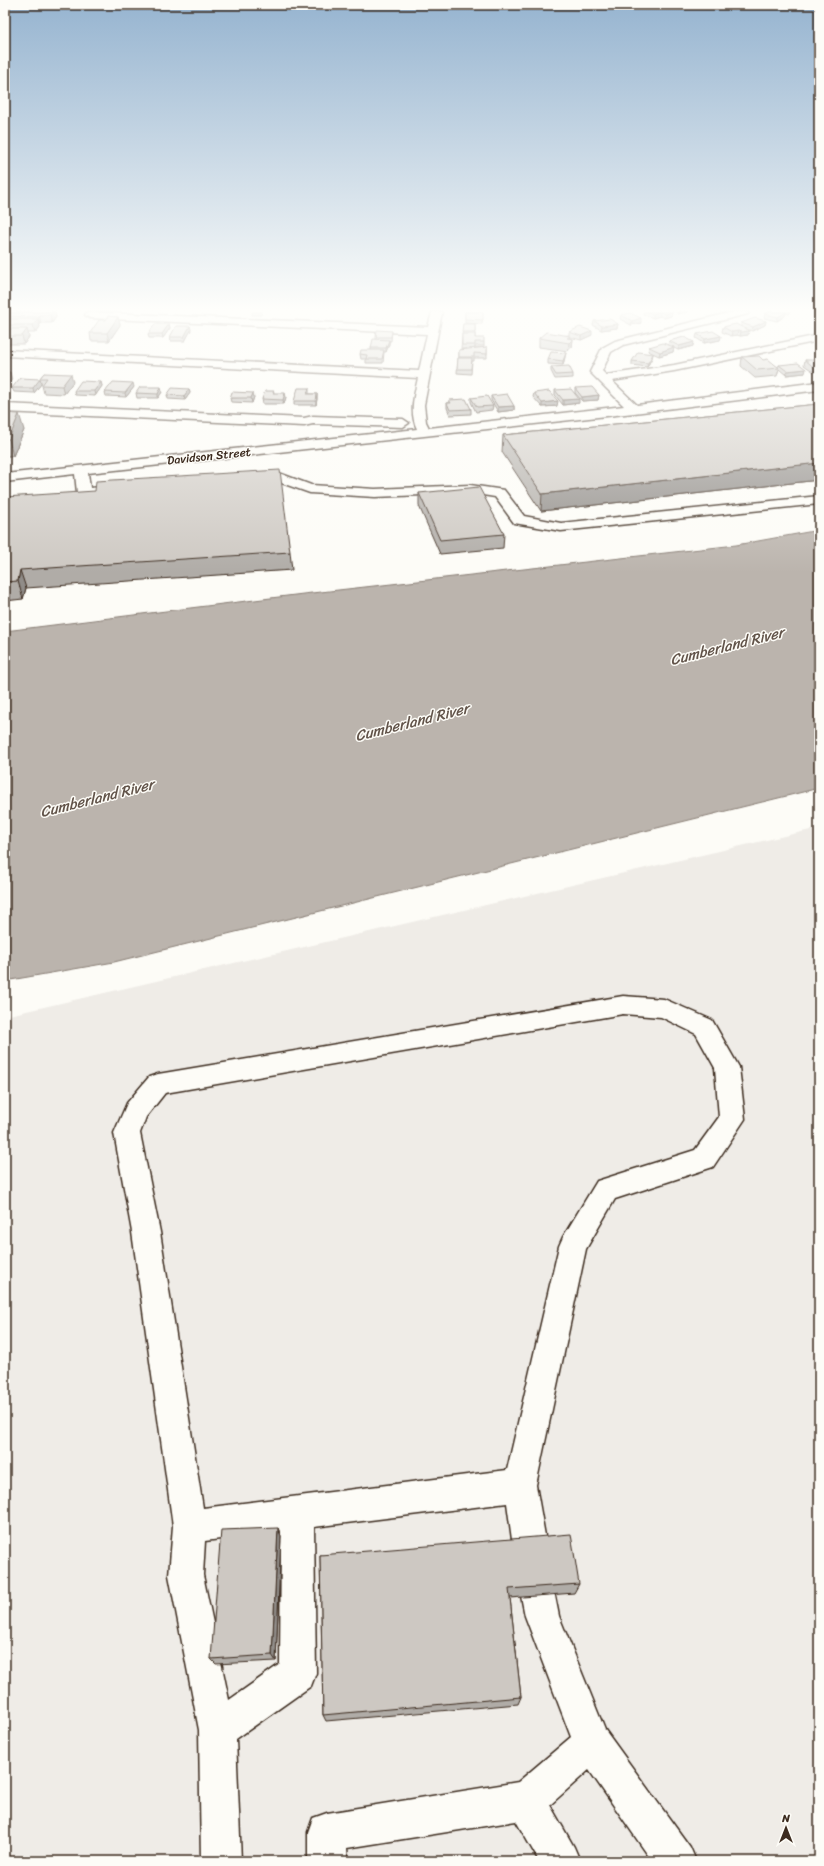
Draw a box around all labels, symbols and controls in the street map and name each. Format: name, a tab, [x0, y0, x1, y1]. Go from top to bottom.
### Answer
street label: Davidson Street	[166, 441, 252, 471]
water label: Cumberland River	[667, 619, 789, 673]
water label: Cumberland River	[352, 695, 474, 749]
water label: Cumberland River	[37, 771, 159, 825]
north arrow	[766, 1808, 806, 1848]
text: N	[781, 1809, 790, 1828]

